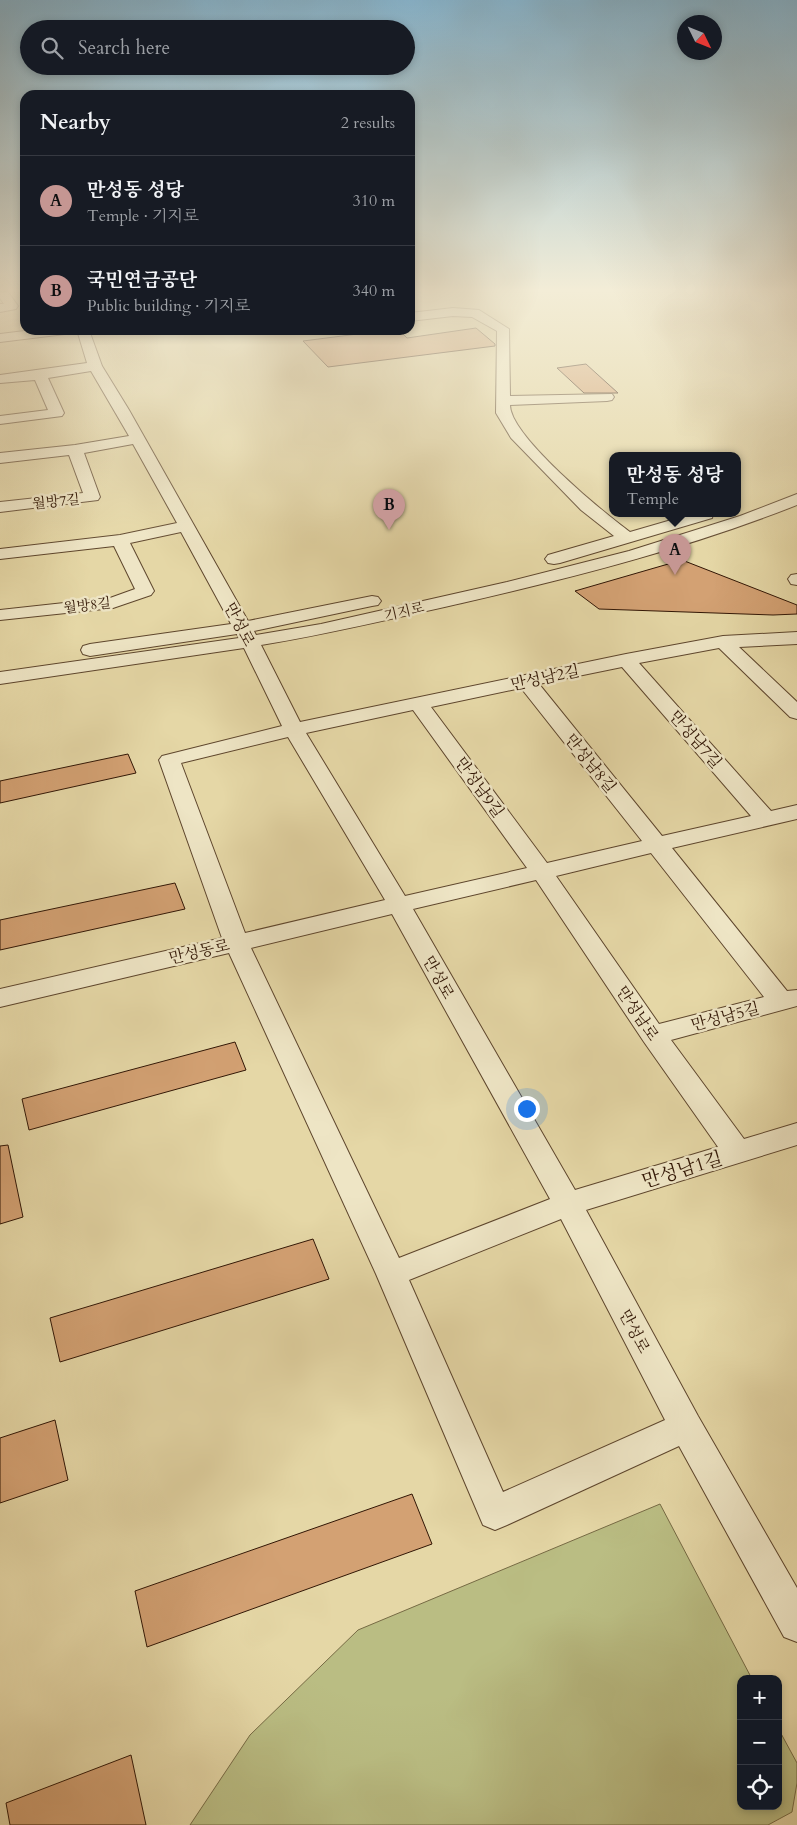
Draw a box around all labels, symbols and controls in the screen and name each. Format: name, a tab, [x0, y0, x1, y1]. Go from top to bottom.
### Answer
north arrow	[677, 15, 722, 60]
search box	[20, 20, 415, 75]
icon: search	[38, 34, 66, 62]
text: Search here	[78, 35, 170, 61]
text: Nearby	[40, 108, 111, 137]
text: 2 results	[341, 112, 395, 134]
text: 만성동 성당	[87, 177, 184, 203]
text: A	[50, 190, 62, 212]
text: 310 m	[353, 190, 395, 212]
text: Temple · 기지로	[87, 205, 198, 227]
text: 국민연금공단	[87, 267, 197, 293]
text: B	[50, 280, 62, 302]
text: 340 m	[353, 280, 395, 302]
text: Public building · 기지로	[87, 295, 250, 317]
popup	[609, 452, 741, 517]
text: 만성동 성당	[627, 462, 723, 488]
text: Temple	[627, 488, 679, 510]
pin: B	[373, 489, 405, 530]
street label: 월방7길	[31, 490, 81, 513]
pin: A	[659, 534, 691, 575]
street label: 월방8길	[62, 593, 112, 618]
street label: 기지로	[382, 598, 426, 625]
street label: 만성로	[219, 599, 260, 651]
street label: 만성남2길	[509, 660, 582, 696]
street label: 만성남7길	[664, 706, 727, 773]
street label: 만성남8길	[560, 729, 621, 798]
street label: 만성남9길	[450, 753, 509, 822]
street label: 만성동로	[167, 934, 232, 970]
street label: 만성로	[417, 952, 459, 1004]
street label: 만성남로	[611, 982, 664, 1046]
street label: 만성남5길	[689, 997, 762, 1037]
your location	[514, 1096, 540, 1122]
street label: 만성남1길	[639, 1145, 726, 1195]
street label: 만성로	[614, 1306, 655, 1358]
map controls	[737, 1675, 782, 1810]
button: +	[737, 1675, 782, 1720]
button: −	[737, 1720, 782, 1765]
button: locate	[737, 1765, 782, 1810]

